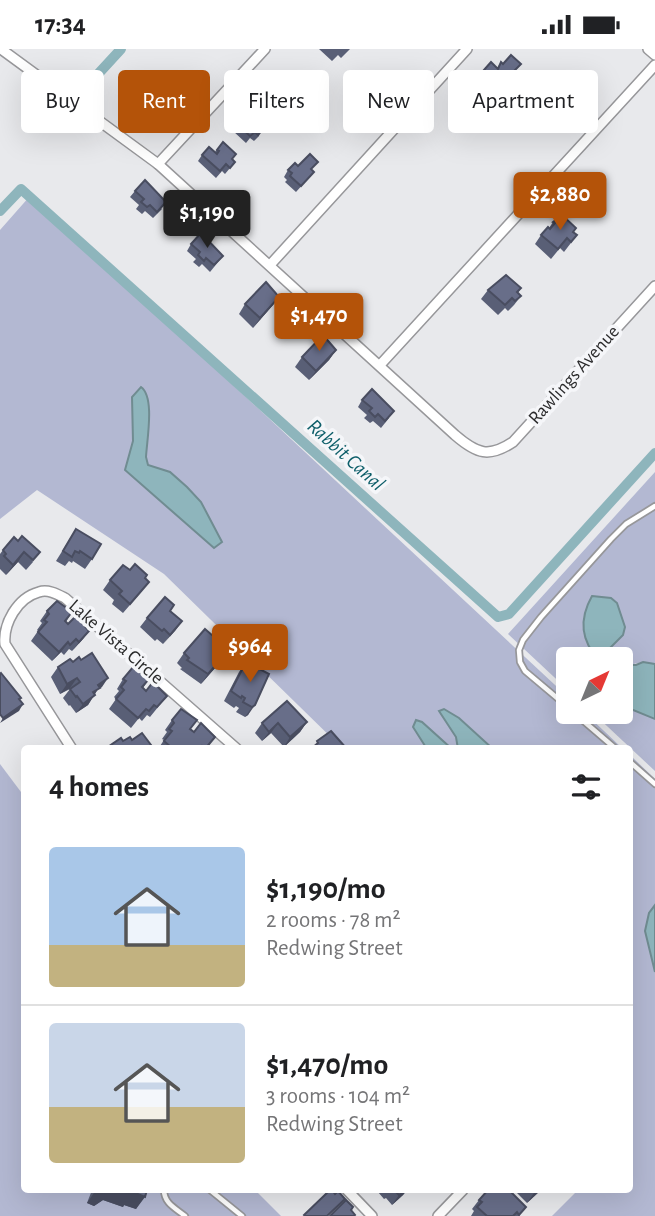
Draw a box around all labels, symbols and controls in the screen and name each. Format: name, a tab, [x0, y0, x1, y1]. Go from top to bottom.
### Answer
text: 17:34	[35, 11, 86, 37]
chip: Buy	[21, 70, 104, 133]
chip: Rent	[118, 70, 210, 133]
chip: Filters	[224, 70, 329, 133]
chip: New	[343, 70, 434, 133]
chip: Apartment	[448, 70, 598, 133]
pin: $2,880	[503, 173, 617, 232]
text: $2,880	[529, 183, 591, 206]
pin: $1,190	[150, 191, 264, 250]
text: $1,190	[179, 201, 235, 224]
pin: $1,470	[262, 293, 376, 353]
text: $1,470	[290, 304, 348, 327]
street label: Rawlings Avenue	[525, 322, 623, 428]
water label: Rabbit Canal	[303, 415, 389, 495]
street label: Lake Vista Circle	[65, 596, 167, 688]
pin: $964	[209, 625, 291, 684]
text: $964	[228, 635, 272, 658]
north arrow	[556, 647, 634, 725]
map controls	[556, 647, 633, 724]
icon: filters	[567, 768, 605, 806]
text: 4 homes	[49, 772, 149, 802]
text: $1,190/mo	[266, 874, 386, 904]
icon: home	[105, 875, 189, 959]
text: 2 rooms · 78 m²	[266, 909, 401, 932]
text: Redwing Street	[266, 937, 403, 960]
text: $1,470/mo	[266, 1050, 388, 1080]
icon: home	[105, 1051, 189, 1135]
text: 3 rooms · 104 m²	[266, 1085, 410, 1108]
text: Redwing Street	[266, 1113, 403, 1136]

